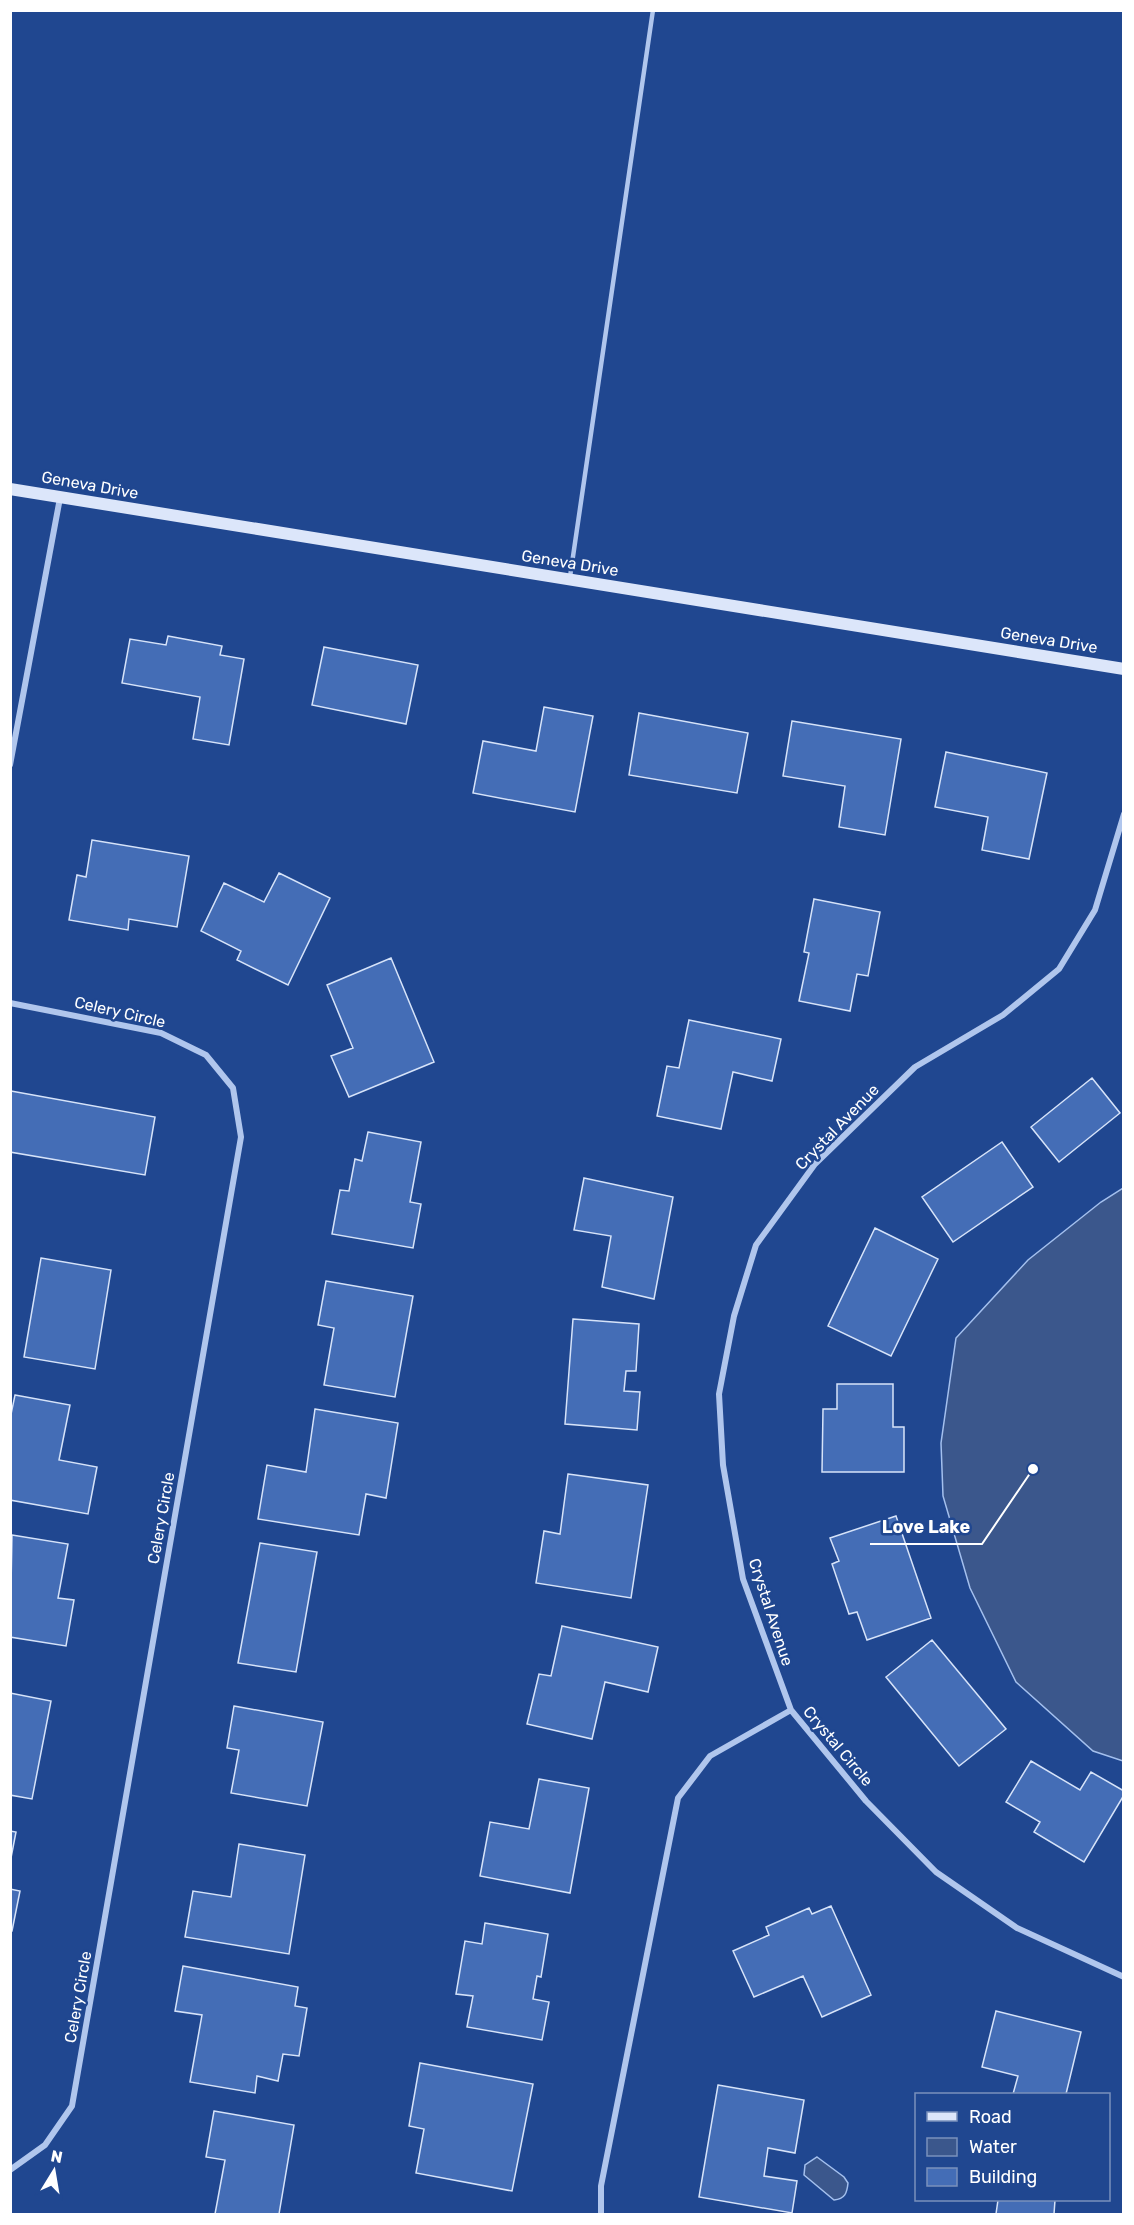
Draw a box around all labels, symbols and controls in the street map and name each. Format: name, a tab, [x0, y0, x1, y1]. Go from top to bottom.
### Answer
street label: Geneva Drive	[40, 467, 140, 503]
street label: Geneva Drive	[520, 546, 620, 580]
street label: Geneva Drive	[999, 623, 1099, 657]
street label: Celery Circle	[73, 992, 167, 1032]
street label: Crystal Avenue	[791, 1080, 883, 1174]
street label: Celery Circle	[144, 1471, 178, 1565]
callout: Love Lake	[870, 1508, 982, 1544]
text: Love Lake	[882, 1516, 970, 1538]
street label: Crystal Avenue	[745, 1556, 797, 1668]
street label: Crystal Circle	[799, 1702, 877, 1790]
street label: Celery Circle	[61, 1950, 95, 2044]
legend	[915, 2093, 1110, 2201]
text: Road	[969, 2106, 1012, 2128]
text: Water	[969, 2136, 1017, 2158]
north arrow	[24, 2141, 84, 2201]
text: N	[49, 2146, 64, 2167]
text: Building	[969, 2166, 1037, 2188]

